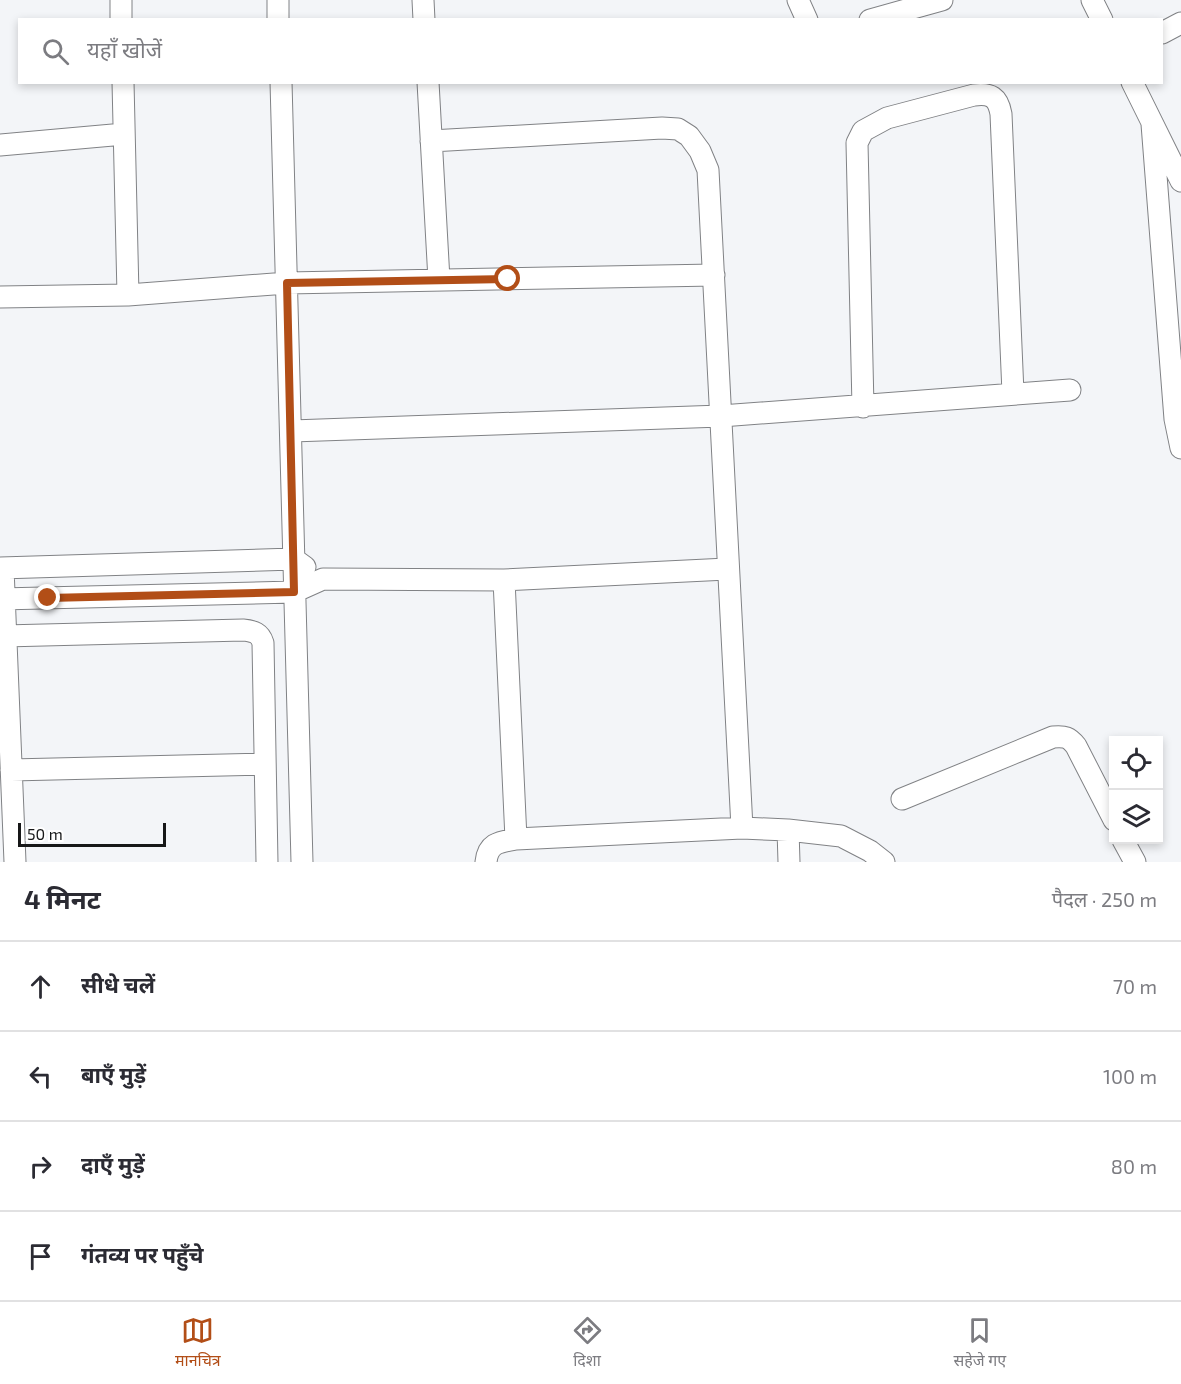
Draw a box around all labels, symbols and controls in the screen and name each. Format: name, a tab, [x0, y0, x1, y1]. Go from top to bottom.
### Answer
search box	[18, 18, 1163, 84]
icon: search	[39, 35, 72, 68]
text: यहाँ खोजें	[87, 36, 162, 62]
route start	[494, 265, 520, 291]
route end	[34, 584, 60, 610]
map controls	[1109, 736, 1163, 844]
button: locate	[1109, 736, 1163, 790]
button: layers	[1109, 790, 1163, 844]
scale bar	[18, 820, 166, 848]
text: 50 m	[27, 824, 63, 843]
text: 4 मिनट	[24, 883, 101, 914]
text: पैदल · 250 m	[1052, 887, 1157, 911]
icon: ahead	[24, 970, 57, 1003]
text: सीधे चलें	[81, 971, 155, 997]
text: 70 m	[1113, 974, 1157, 998]
icon: left	[24, 1060, 57, 1093]
text: बाएँ मुड़ें	[81, 1061, 146, 1087]
text: 100 m	[1103, 1064, 1157, 1088]
icon: right	[24, 1150, 57, 1183]
text: दाएँ मुड़ें	[81, 1151, 145, 1177]
text: 80 m	[1111, 1154, 1157, 1178]
icon: arrive	[24, 1240, 57, 1273]
text: गंतव्य पर पहुँचे	[81, 1241, 204, 1267]
tab: मानचित्र	[175, 1314, 221, 1373]
tab: दिशा	[571, 1314, 604, 1373]
tab: सहेजे गए	[953, 1314, 1006, 1373]

